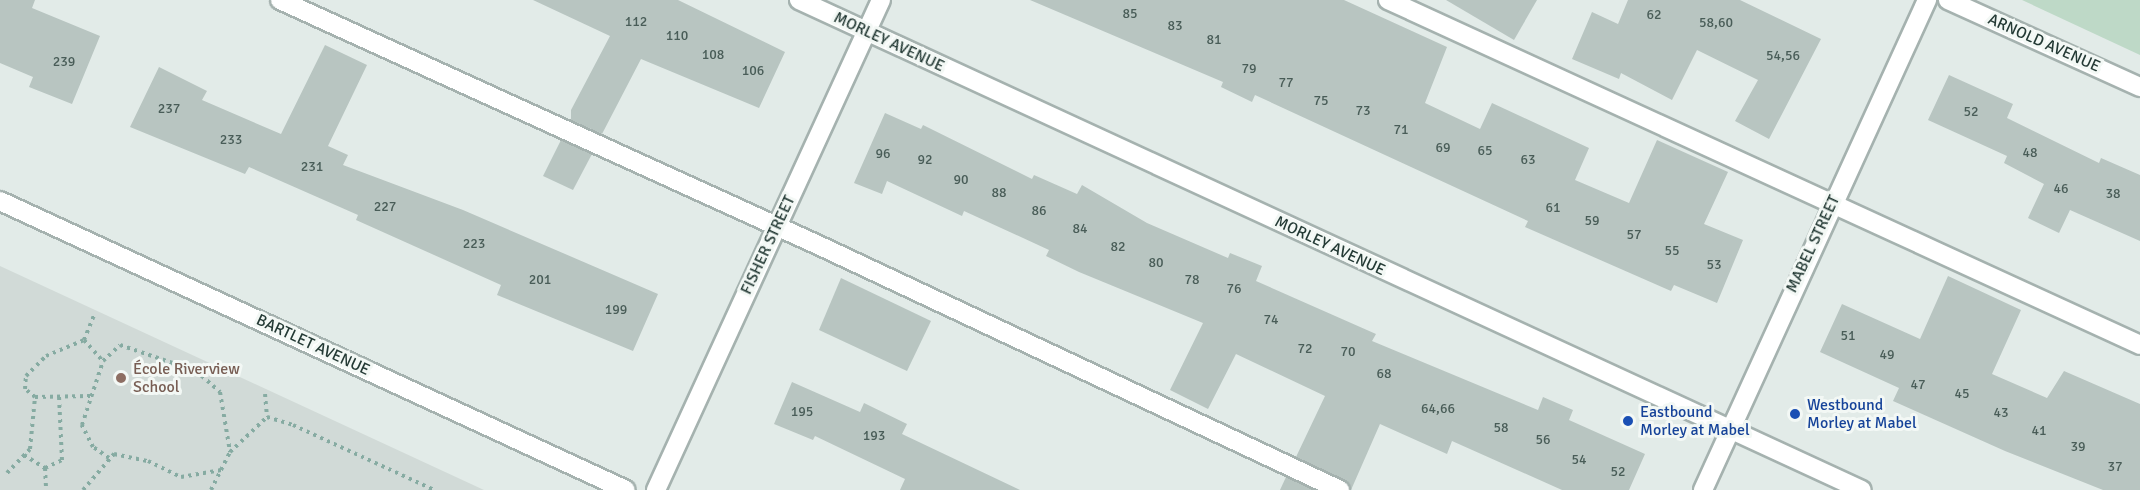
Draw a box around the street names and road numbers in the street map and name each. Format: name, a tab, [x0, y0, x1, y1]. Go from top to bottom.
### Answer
street label: MORLEY AVENUE	[831, 8, 947, 76]
street label: ARNOLD AVENUE	[1985, 10, 2103, 76]
street label: MABEL STREET	[1782, 192, 1844, 296]
street label: FISHER STREET	[737, 193, 799, 297]
street label: MORLEY AVENUE	[1272, 212, 1388, 280]
street label: BARTLET AVENUE	[253, 310, 373, 380]

